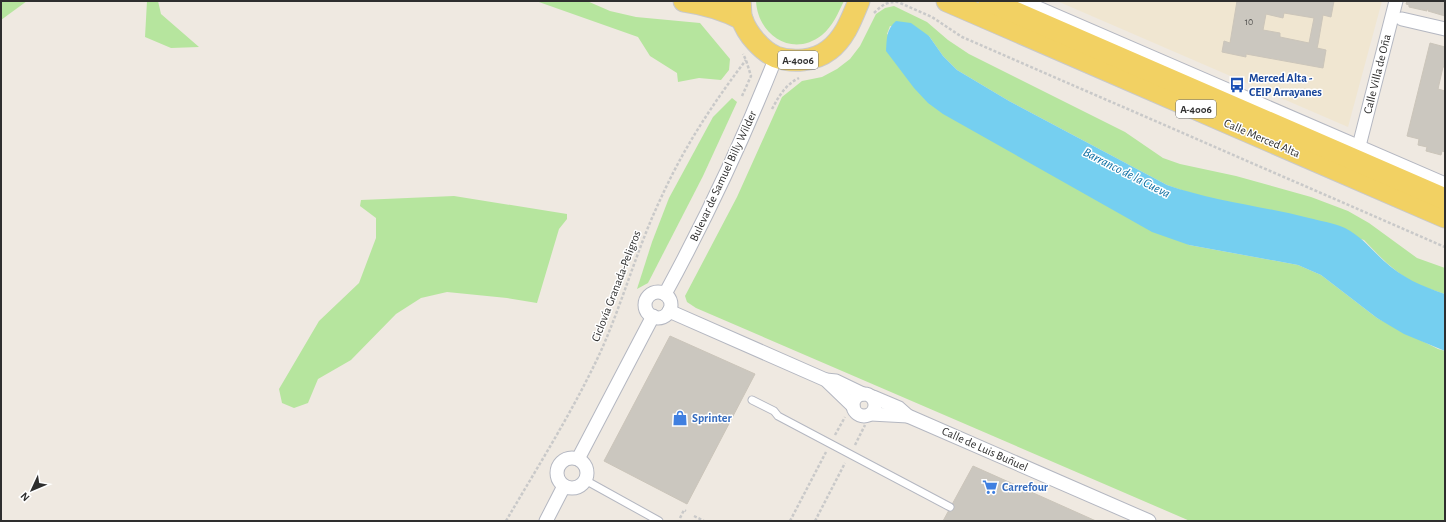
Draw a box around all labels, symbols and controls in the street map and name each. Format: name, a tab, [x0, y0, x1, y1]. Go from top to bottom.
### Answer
house number: 10	[1245, 17, 1253, 27]
street label: Calle Villa de Oña	[1361, 33, 1393, 115]
road number: A-4006	[778, 51, 818, 69]
place label: Merced Alta - CEIP Arrayanes	[1249, 72, 1322, 99]
bus stop icon: Merced Alta - CEIP Arrayanes	[1228, 76, 1246, 94]
road number: A-4006	[1176, 100, 1216, 118]
street label: Bulevar de Samuel Billy Wilder	[687, 109, 760, 244]
street label: Calle Merced Alta	[1222, 117, 1302, 160]
water label: Barranco de la Cueva	[1081, 146, 1172, 201]
street label: Ciclovía Granada-Peligros	[589, 229, 643, 343]
shop icon: Sprinter	[671, 409, 689, 427]
place label: Sprinter	[692, 412, 732, 424]
street label: Calle de Luis Buñuel	[940, 425, 1030, 473]
north arrow	[12, 470, 52, 510]
supermarket icon: Carrefour	[981, 478, 999, 496]
place label: Carrefour	[1002, 481, 1049, 493]
text: N	[19, 490, 32, 503]

